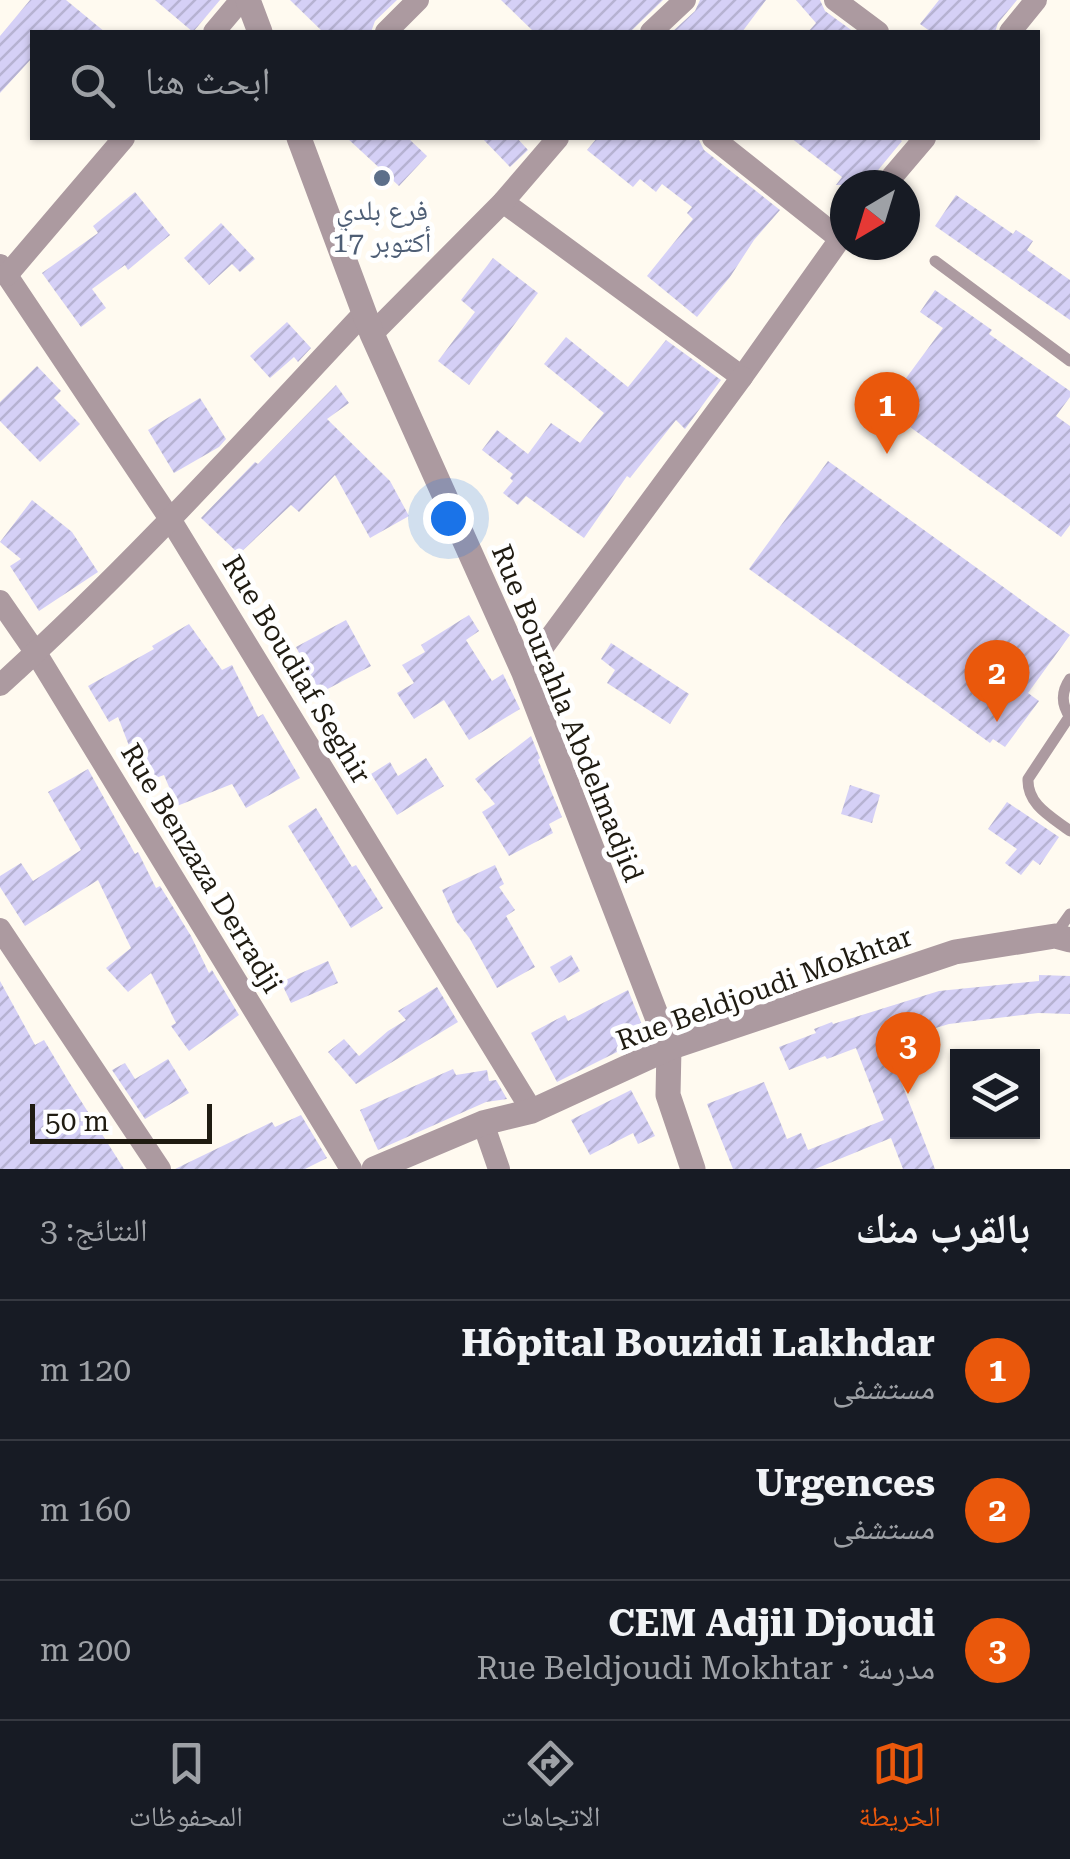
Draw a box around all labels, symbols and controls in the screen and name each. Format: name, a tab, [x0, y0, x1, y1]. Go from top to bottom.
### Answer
search box	[30, 30, 1040, 140]
icon: search	[65, 58, 120, 113]
text: ابحث هنا	[145, 59, 270, 103]
marker: فرع بلدي 17 أكتوبر	[371, 167, 393, 189]
north arrow	[830, 170, 920, 260]
place label: فرع بلدي 17 أكتوبر	[333, 194, 431, 259]
pin: 1	[854, 372, 920, 454]
your location	[423, 493, 474, 544]
street label: Rue Bourahla Abdelmadjid	[485, 540, 650, 887]
street label: Rue Boudiaf Seghir	[216, 549, 378, 789]
pin: 2	[964, 640, 1030, 722]
street label: Rue Benzaza Derradji	[114, 738, 289, 999]
street label: Rue Beldjoudi Mokhtar	[612, 920, 916, 1057]
pin: 3	[876, 1012, 940, 1094]
map controls	[950, 1049, 1040, 1139]
button: layers	[950, 1049, 1040, 1139]
scale bar	[30, 1099, 212, 1144]
text: 50 m	[45, 1105, 109, 1138]
text: بالقرب منك	[855, 1204, 1030, 1253]
text: النتائج: 3	[40, 1211, 148, 1249]
text: Hôpital Bouzidi Lakhdar	[461, 1321, 935, 1365]
text: 120 m	[40, 1351, 131, 1389]
text: 1	[989, 1351, 1006, 1389]
text: مستشفى	[832, 1369, 935, 1407]
text: Urgences	[755, 1461, 935, 1505]
text: 160 m	[40, 1491, 131, 1529]
text: 2	[989, 1491, 1006, 1529]
text: مستشفى	[832, 1509, 935, 1547]
text: CEM Adjil Djoudi	[608, 1601, 935, 1645]
text: 200 m	[40, 1631, 131, 1669]
text: 3	[989, 1631, 1006, 1669]
text: مدرسة · Rue Beldjoudi Mokhtar	[476, 1649, 935, 1687]
tab: المحفوظات	[129, 1736, 243, 1844]
tab: الاتجاهات	[501, 1736, 600, 1844]
tab: الخريطة	[859, 1736, 941, 1844]

